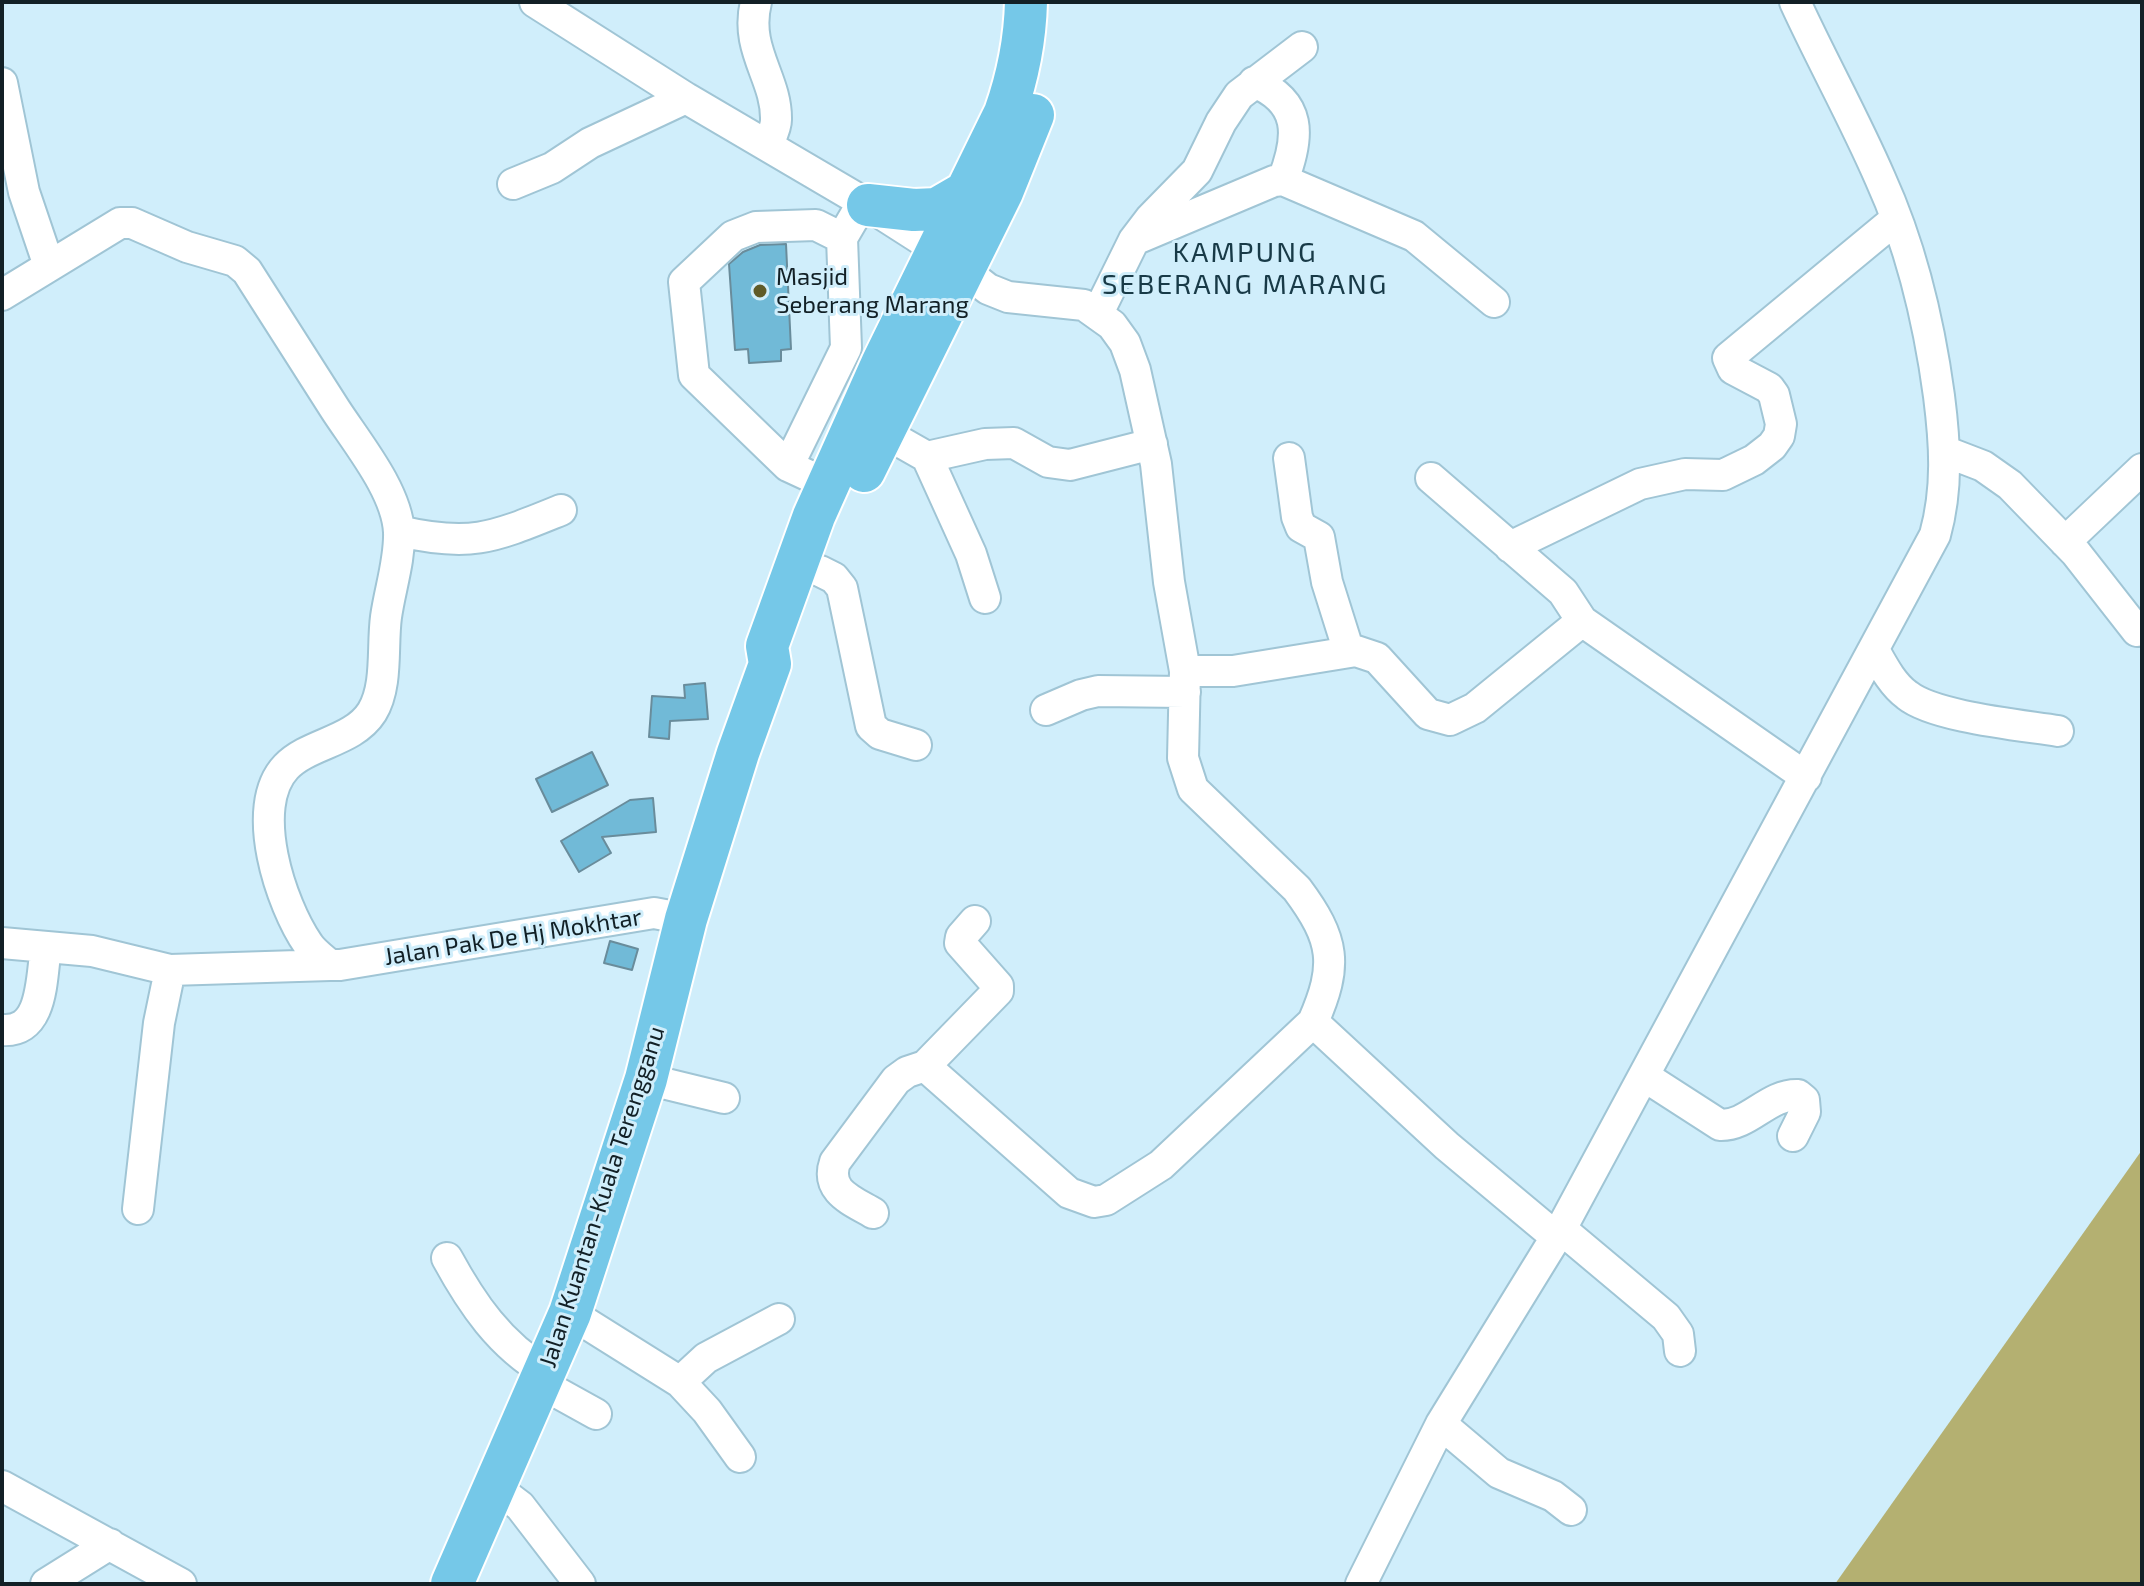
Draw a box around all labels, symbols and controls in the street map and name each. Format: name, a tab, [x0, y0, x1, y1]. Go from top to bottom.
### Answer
district label: KAMPUNG SEBERANG MARANG	[1102, 236, 1388, 302]
place label: Masjid Seberang Marang	[776, 263, 969, 319]
marker: Masjid Seberang Marang	[751, 282, 769, 300]
street label: Jalan Pak De Hj Mokhtar	[382, 902, 644, 972]
street label: Jalan Kuantan-Kuala Terengganu	[533, 1023, 671, 1371]

